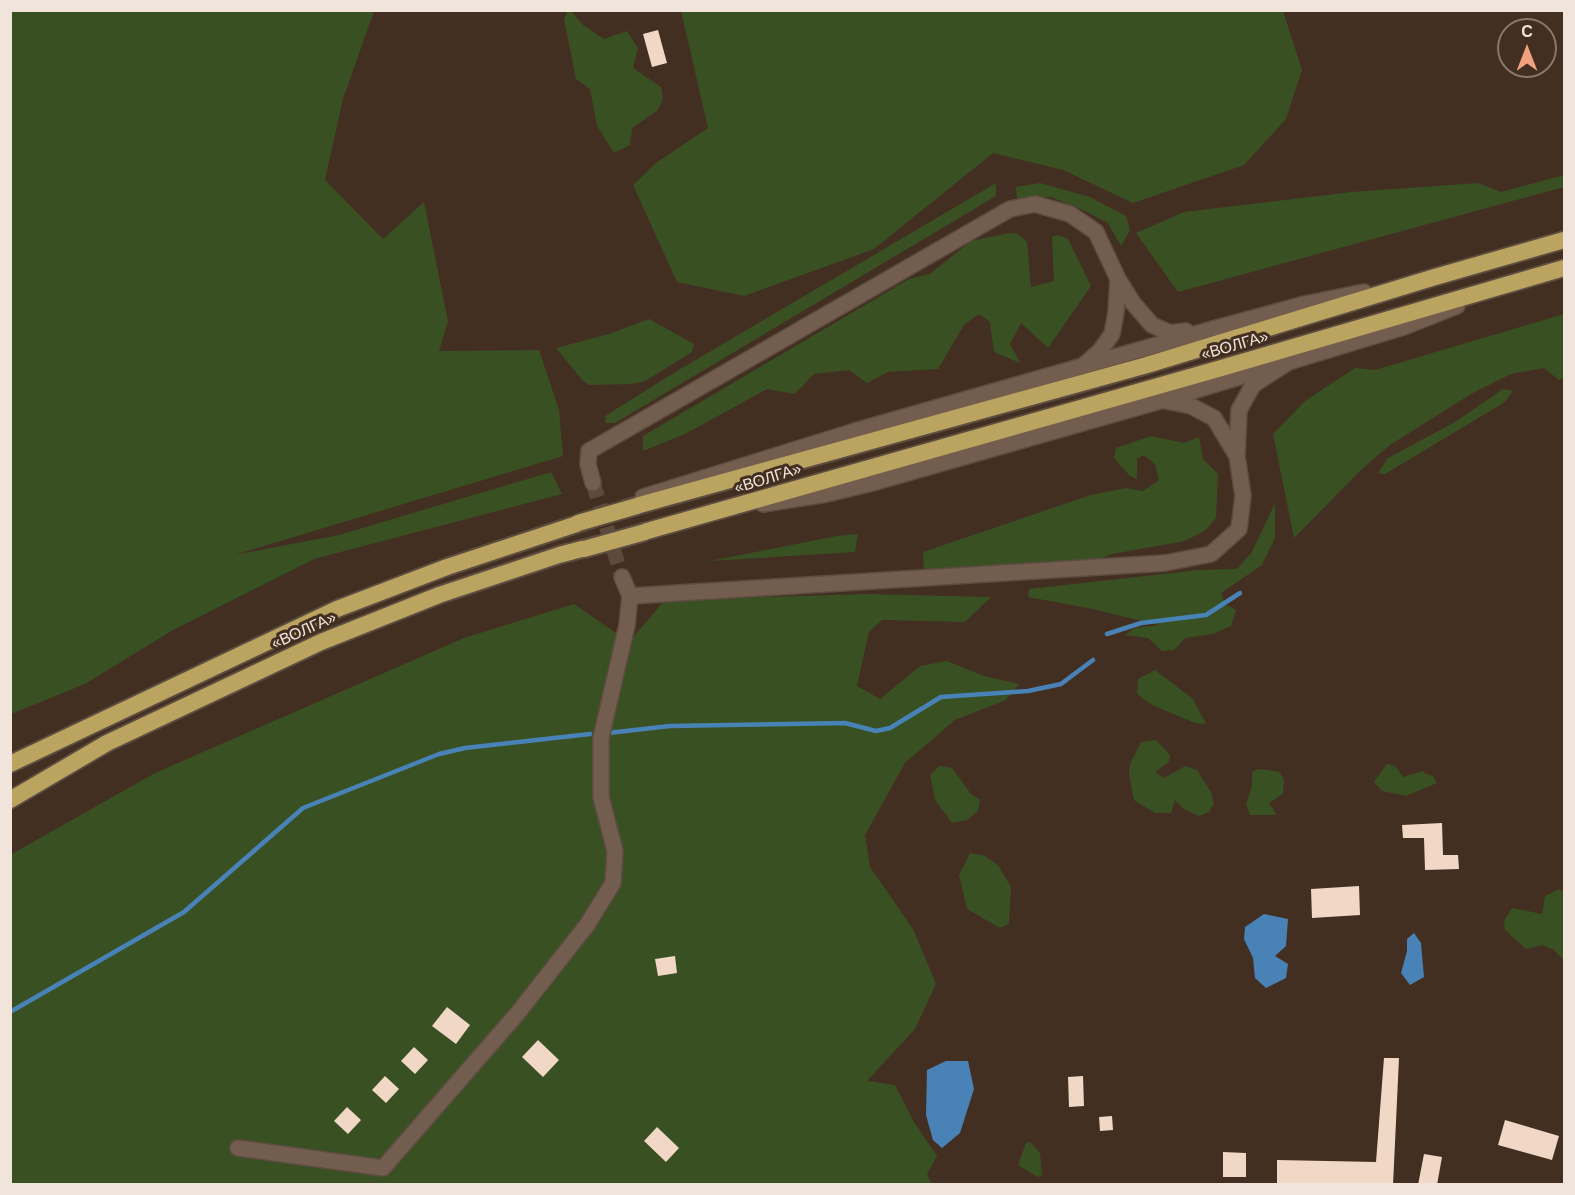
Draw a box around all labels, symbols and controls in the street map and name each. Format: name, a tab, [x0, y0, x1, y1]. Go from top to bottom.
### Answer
north arrow	[1497, 18, 1557, 78]
text: С	[1521, 23, 1533, 40]
street label: «ВОЛГА»	[1199, 327, 1271, 365]
street label: «ВОЛГА»	[732, 460, 804, 498]
street label: «ВОЛГА»	[269, 608, 339, 654]

